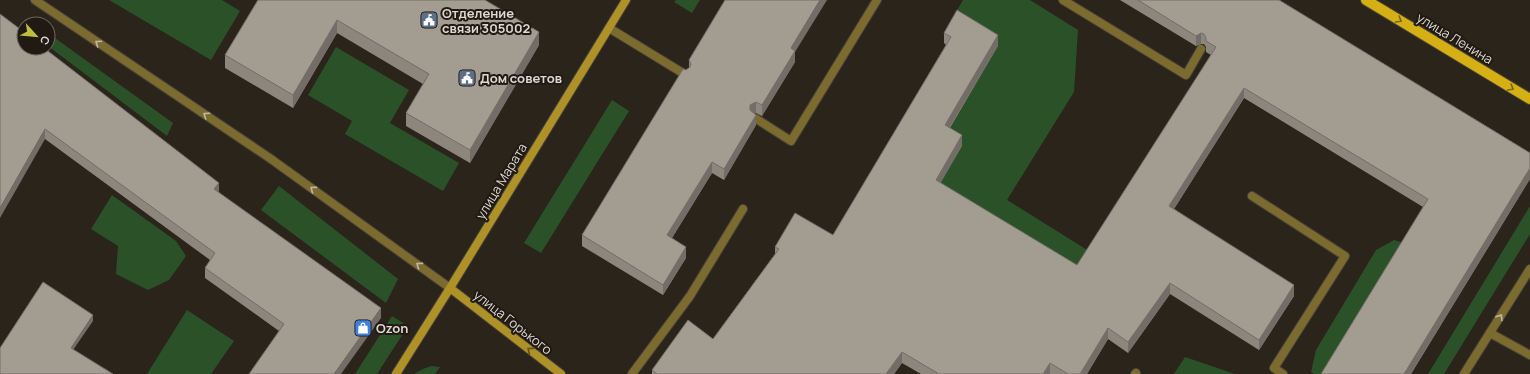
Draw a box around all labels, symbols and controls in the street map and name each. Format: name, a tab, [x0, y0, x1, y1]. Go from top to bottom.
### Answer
place label: Отделение связи 305002	[442, 4, 530, 37]
street label: улица Ленина	[1413, 8, 1497, 68]
public building icon: Отделение связи 305002	[419, 10, 439, 30]
north arrow	[16, 16, 56, 56]
one-way arrow	[1395, 16, 1402, 23]
text: С	[37, 34, 54, 48]
one-way arrow	[96, 41, 103, 48]
public building icon: Дом советов	[457, 68, 477, 88]
place label: Дом советов	[480, 69, 562, 87]
one-way arrow	[1507, 83, 1514, 90]
one-way arrow	[203, 113, 210, 120]
street label: улица Марата	[471, 140, 531, 222]
one-way arrow	[310, 186, 317, 194]
one-way arrow	[416, 262, 423, 270]
street label: улица Горького	[470, 286, 556, 359]
one-way arrow	[1495, 314, 1503, 321]
shop icon: Ozon	[353, 318, 373, 338]
place label: Ozon	[376, 319, 408, 337]
one-way arrow	[528, 348, 535, 355]

